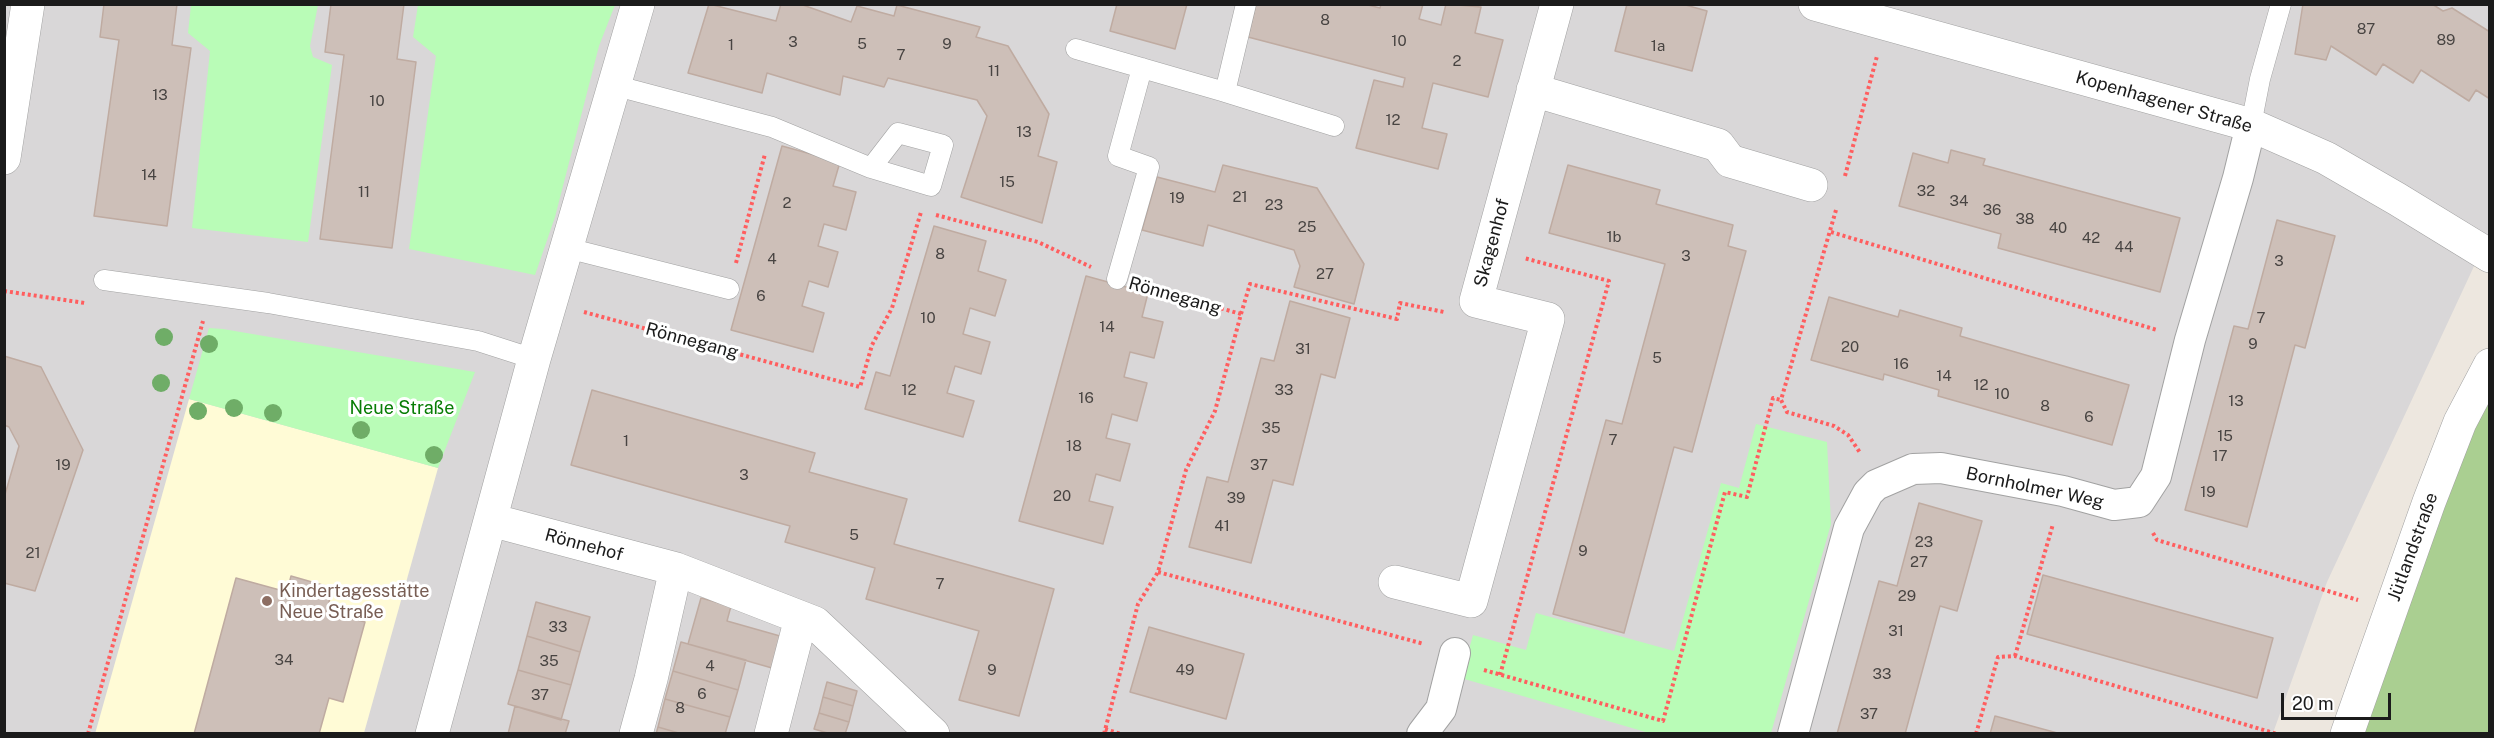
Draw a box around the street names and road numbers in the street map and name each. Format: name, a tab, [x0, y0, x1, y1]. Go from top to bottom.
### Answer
street label: Kopenhagener Straße	[2073, 66, 2255, 138]
street label: Skagenhof	[1470, 196, 1514, 290]
street label: Rönnegang	[1126, 272, 1224, 320]
street label: Rönnegang	[643, 318, 741, 364]
street label: Bornholmer Weg	[1964, 463, 2106, 513]
street label: Jütlandstraße	[2383, 490, 2443, 604]
street label: Rönnehof	[542, 524, 626, 566]

